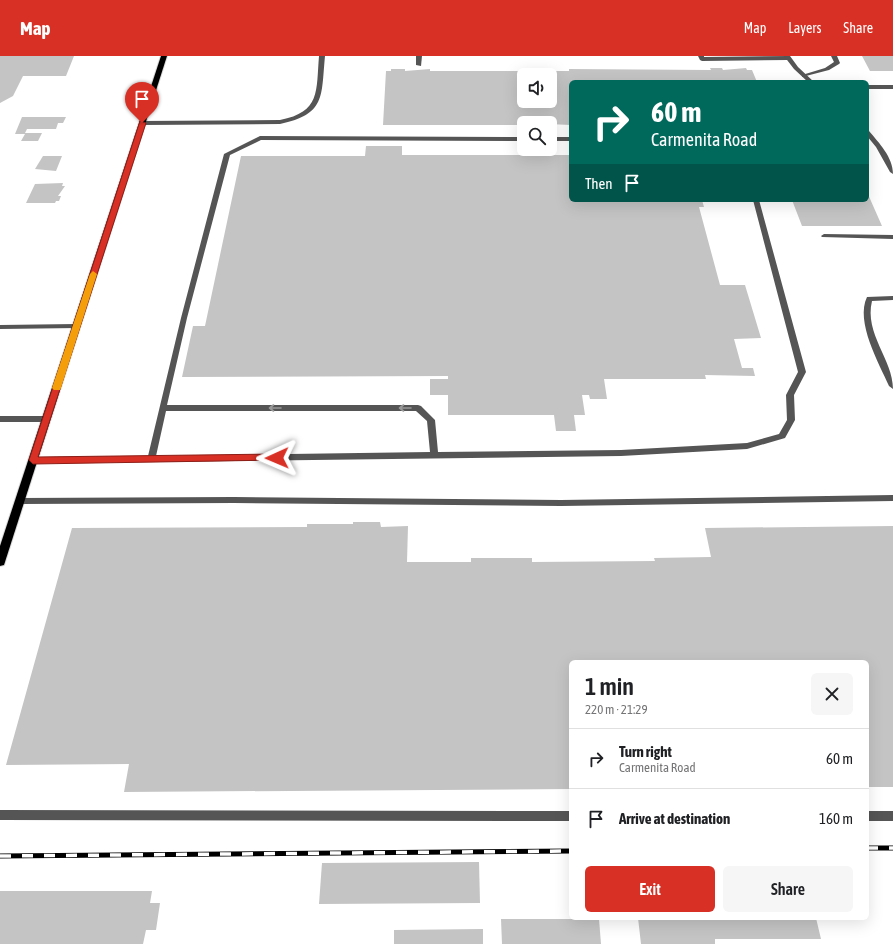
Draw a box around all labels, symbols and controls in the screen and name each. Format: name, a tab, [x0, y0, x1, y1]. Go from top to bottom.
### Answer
text: Map	[20, 17, 51, 39]
text: Map	[744, 20, 766, 36]
text: Layers	[788, 20, 821, 36]
text: Share	[843, 20, 873, 36]
map controls	[517, 68, 557, 156]
button: sound	[517, 68, 557, 108]
pin	[125, 82, 159, 123]
icon: arrive	[131, 88, 153, 110]
icon: right	[585, 96, 637, 148]
text: 60 m	[651, 96, 701, 128]
button: search	[517, 116, 557, 156]
text: Carmenita Road	[651, 129, 757, 150]
icon: arrive	[621, 172, 643, 194]
text: Then	[585, 175, 613, 192]
one-way arrow	[269, 404, 282, 412]
one-way arrow	[399, 404, 412, 412]
position arrow	[256, 437, 298, 479]
text: 1 min	[585, 673, 634, 700]
button: close	[811, 673, 853, 715]
text: 220 m · 21:29	[585, 702, 648, 717]
text: Turn right	[619, 743, 672, 760]
icon: right	[585, 748, 607, 770]
text: 60 m	[826, 750, 853, 767]
text: Carmenita Road	[619, 760, 696, 775]
icon: arrive	[585, 808, 607, 830]
text: Arrive at destination	[619, 810, 730, 827]
text: 160 m	[819, 810, 853, 827]
button: Exit	[585, 866, 715, 912]
button: Share	[723, 866, 853, 912]

